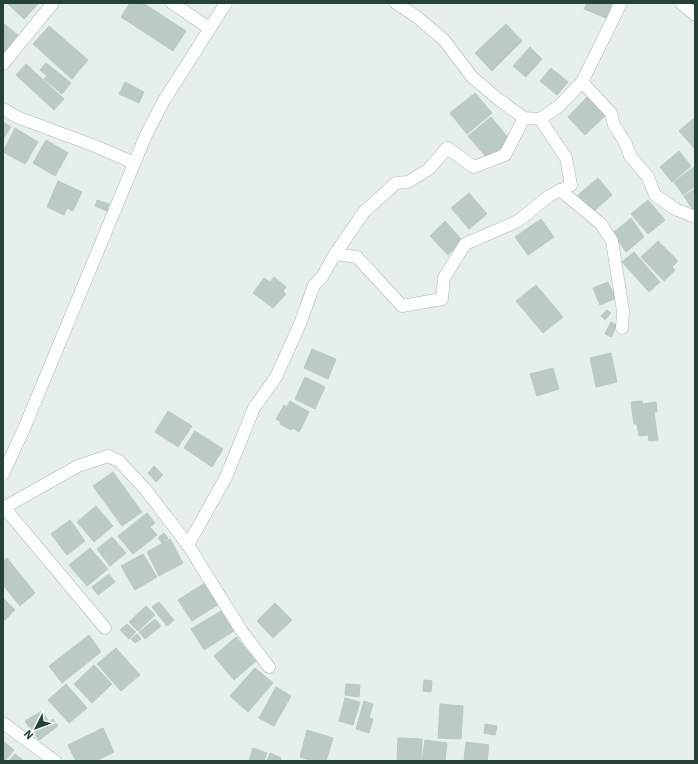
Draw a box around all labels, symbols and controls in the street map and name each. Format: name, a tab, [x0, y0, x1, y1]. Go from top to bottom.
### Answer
north arrow	[16, 708, 56, 748]
text: N	[21, 727, 36, 742]

